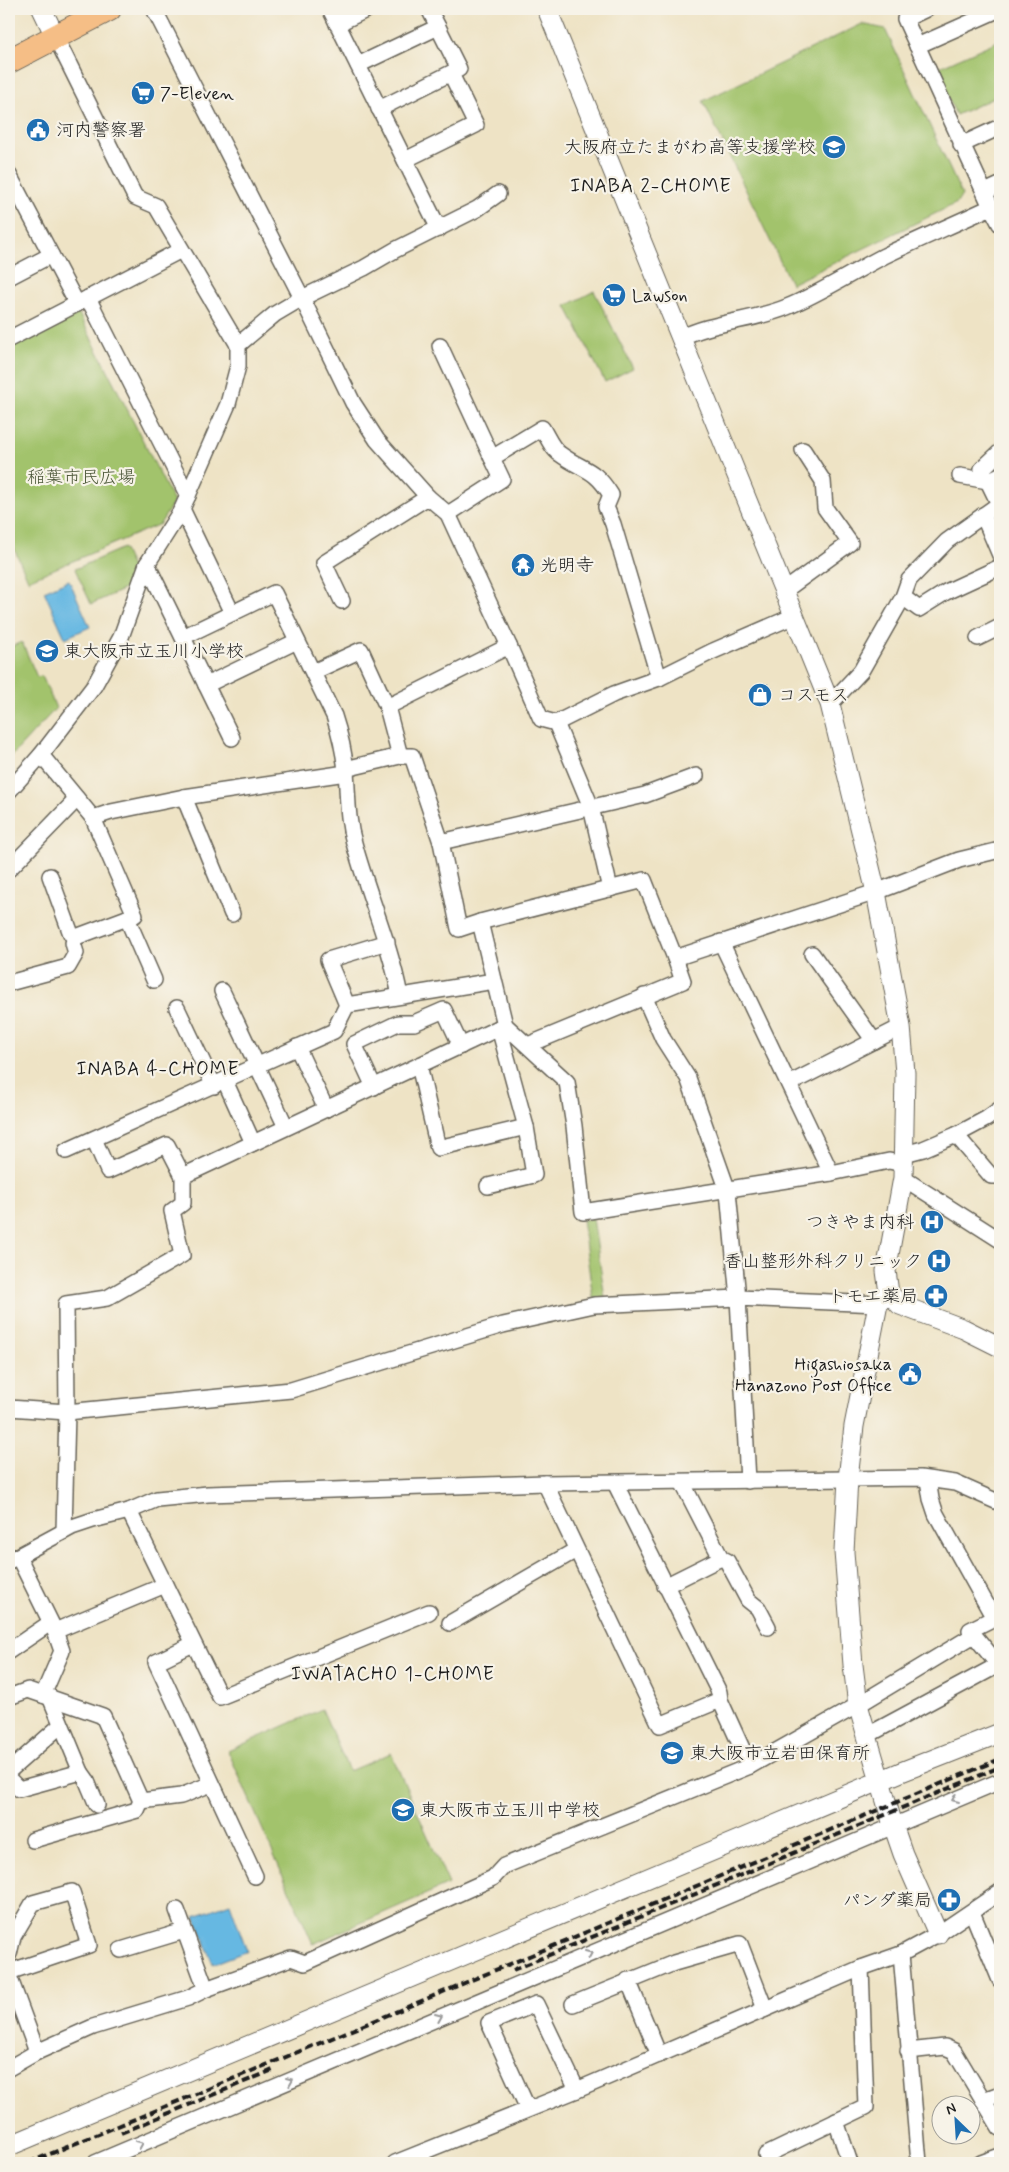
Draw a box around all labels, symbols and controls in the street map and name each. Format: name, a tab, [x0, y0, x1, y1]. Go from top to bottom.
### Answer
supermarket icon: 7-Eleven	[130, 80, 156, 106]
place label: 7-Eleven	[160, 82, 234, 106]
public building icon: 河内警察署	[25, 117, 51, 143]
place label: 河内警察署	[56, 119, 146, 143]
school or university icon: 大阪府立たまがわ高等支援学校	[821, 134, 847, 160]
place label: 大阪府立たまがわ高等支援学校	[564, 136, 816, 160]
district label: INABA 2-CHOME	[570, 174, 732, 199]
supermarket icon: Lawson	[601, 282, 627, 308]
place label: Lawson	[632, 284, 688, 308]
park label: 稲葉市民広場	[27, 466, 135, 490]
temple icon: 光明寺	[510, 552, 536, 578]
place label: 光明寺	[540, 554, 594, 578]
school or university icon: 東大阪市立玉川小学校	[34, 638, 60, 664]
place label: 東大阪市立玉川小学校	[64, 640, 244, 664]
shop icon: コスモス	[747, 682, 773, 708]
place label: コスモス	[778, 684, 849, 708]
district label: INABA 4-CHOME	[76, 1057, 240, 1082]
hospital icon: つきやま内科	[919, 1209, 945, 1235]
place label: つきやま内科	[806, 1211, 914, 1235]
hospital icon: 香山整形外科クリニック	[926, 1248, 952, 1274]
place label: 香山整形外科クリニック	[724, 1250, 922, 1274]
pharmacy icon: トモエ薬局	[923, 1283, 949, 1309]
place label: トモエ薬局	[828, 1285, 918, 1309]
place label: Higashiosaka Hanazono Post Office	[735, 1353, 892, 1398]
public building icon: Higashiosaka Hanazono Post Office	[897, 1361, 923, 1387]
district label: IWATACHO 1-CHOME	[291, 1662, 495, 1687]
school or university icon: 東大阪市立岩田保育所	[659, 1740, 685, 1766]
place label: 東大阪市立岩田保育所	[690, 1742, 870, 1766]
one-way arrow	[951, 1793, 960, 1804]
school or university icon: 東大阪市立玉川中学校	[390, 1797, 416, 1823]
place label: 東大阪市立玉川中学校	[420, 1799, 600, 1823]
pharmacy icon: パンダ薬局	[936, 1887, 962, 1913]
place label: パンダ薬局	[843, 1889, 932, 1913]
one-way arrow	[584, 1950, 593, 1960]
one-way arrow	[434, 2013, 443, 2024]
one-way arrow	[285, 2076, 294, 2087]
north arrow	[932, 2094, 982, 2144]
text: N	[943, 2099, 959, 2119]
one-way arrow	[135, 2140, 144, 2151]

